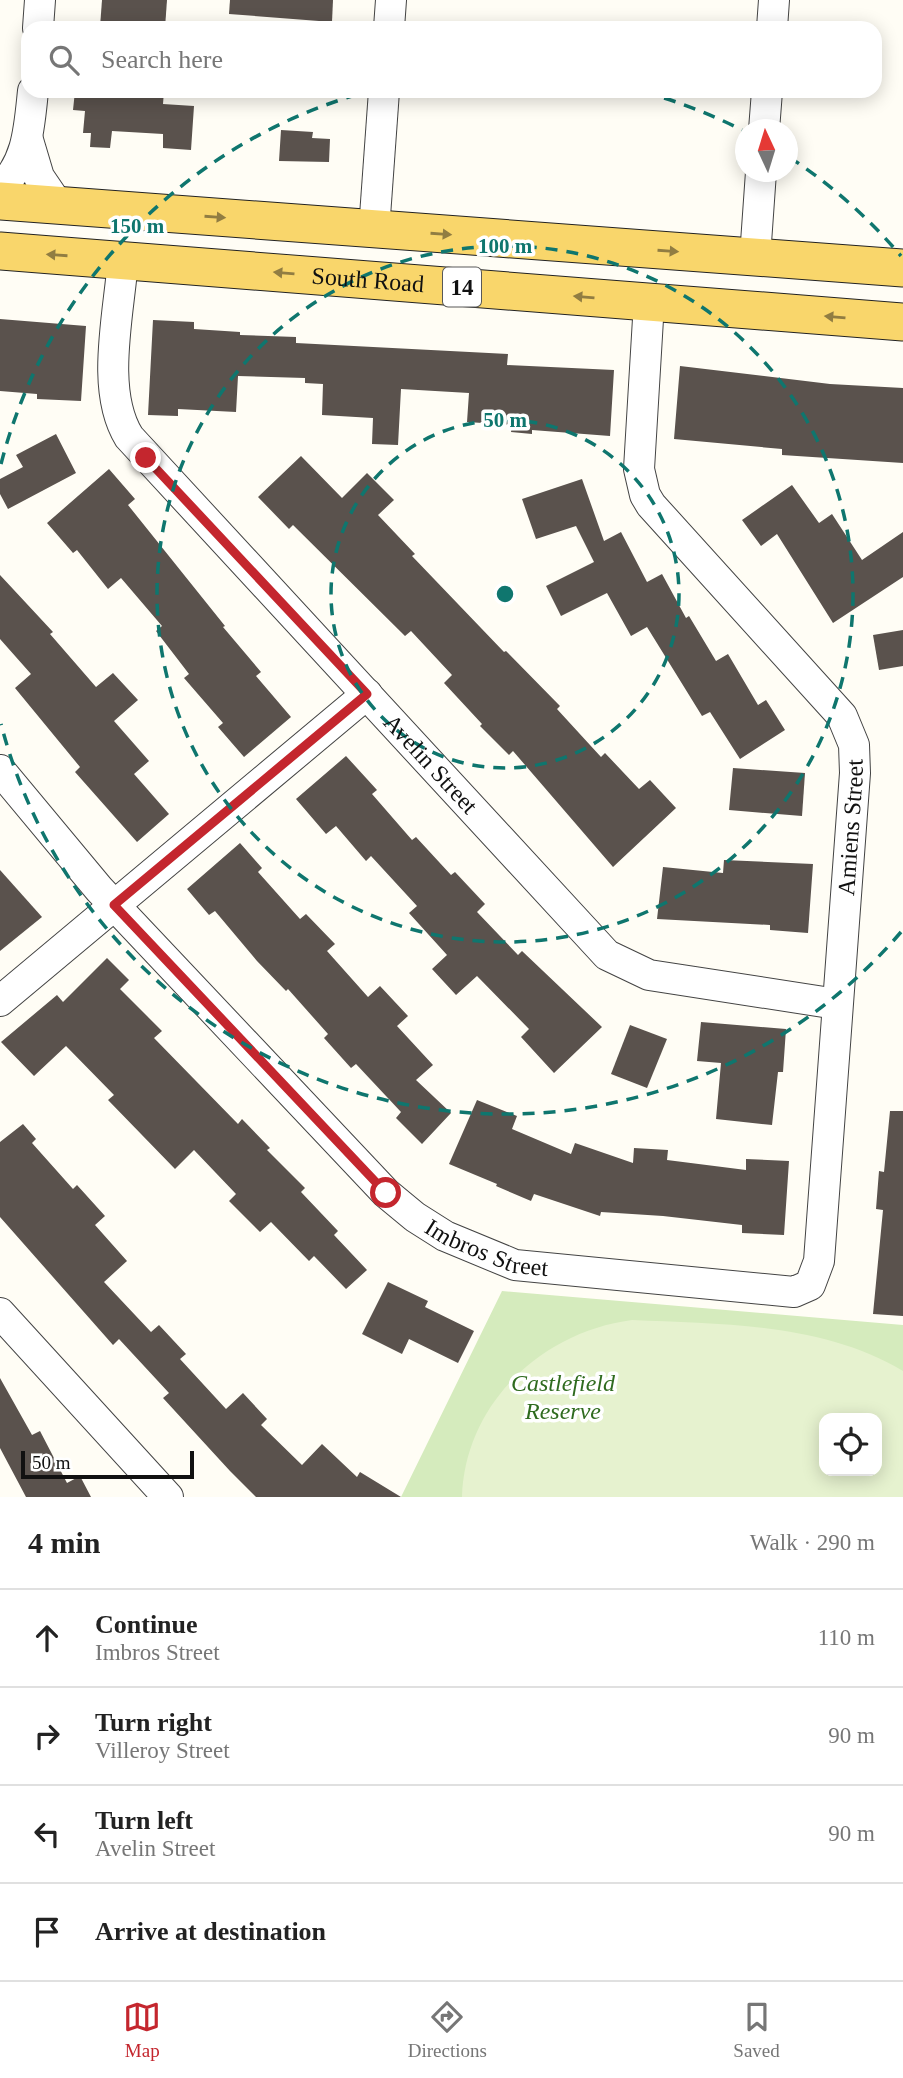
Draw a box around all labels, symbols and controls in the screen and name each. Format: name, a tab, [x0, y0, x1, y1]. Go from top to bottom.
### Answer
search box	[21, 21, 882, 98]
icon: search	[45, 41, 83, 79]
text: Search here	[101, 45, 223, 74]
north arrow	[735, 119, 798, 182]
one-way arrow	[204, 212, 226, 223]
text: 150 m	[110, 214, 165, 238]
one-way arrow	[431, 229, 453, 240]
text: 100 m	[478, 234, 533, 258]
one-way arrow	[658, 246, 680, 257]
one-way arrow	[46, 249, 68, 260]
street label: South Road	[311, 263, 425, 297]
one-way arrow	[272, 267, 294, 278]
road number: 14	[443, 268, 481, 306]
one-way arrow	[573, 291, 595, 302]
one-way arrow	[824, 311, 846, 322]
text: 50 m	[483, 408, 527, 432]
route end	[130, 442, 161, 473]
centre of rings	[493, 582, 517, 606]
street label: Avelin Street	[379, 709, 483, 819]
street label: Amiens Street	[833, 758, 868, 896]
route start	[370, 1177, 401, 1208]
street label: Imbros Street	[420, 1214, 550, 1281]
park label: Castlefield Reserve	[511, 1370, 616, 1424]
map controls	[819, 1413, 882, 1476]
button: locate	[819, 1413, 882, 1476]
scale bar	[21, 1448, 194, 1480]
text: 50 m	[32, 1452, 71, 1473]
text: 4 min	[28, 1526, 101, 1559]
text: Walk · 290 m	[750, 1530, 875, 1555]
text: Continue	[95, 1610, 198, 1639]
icon: ahead	[28, 1619, 66, 1657]
text: 110 m	[818, 1625, 875, 1650]
text: Imbros Street	[95, 1640, 220, 1665]
text: Turn right	[95, 1708, 212, 1737]
icon: right	[28, 1717, 66, 1755]
text: 90 m	[828, 1723, 875, 1748]
text: Villeroy Street	[95, 1738, 230, 1763]
text: Turn left	[95, 1806, 193, 1835]
icon: left	[28, 1815, 66, 1853]
text: 90 m	[828, 1821, 875, 1846]
text: Avelin Street	[95, 1836, 215, 1861]
icon: arrive	[28, 1913, 66, 1951]
text: Arrive at destination	[95, 1917, 326, 1946]
tab: Map	[123, 1998, 161, 2062]
tab: Directions	[408, 1998, 487, 2062]
tab: Saved	[733, 1998, 780, 2062]

